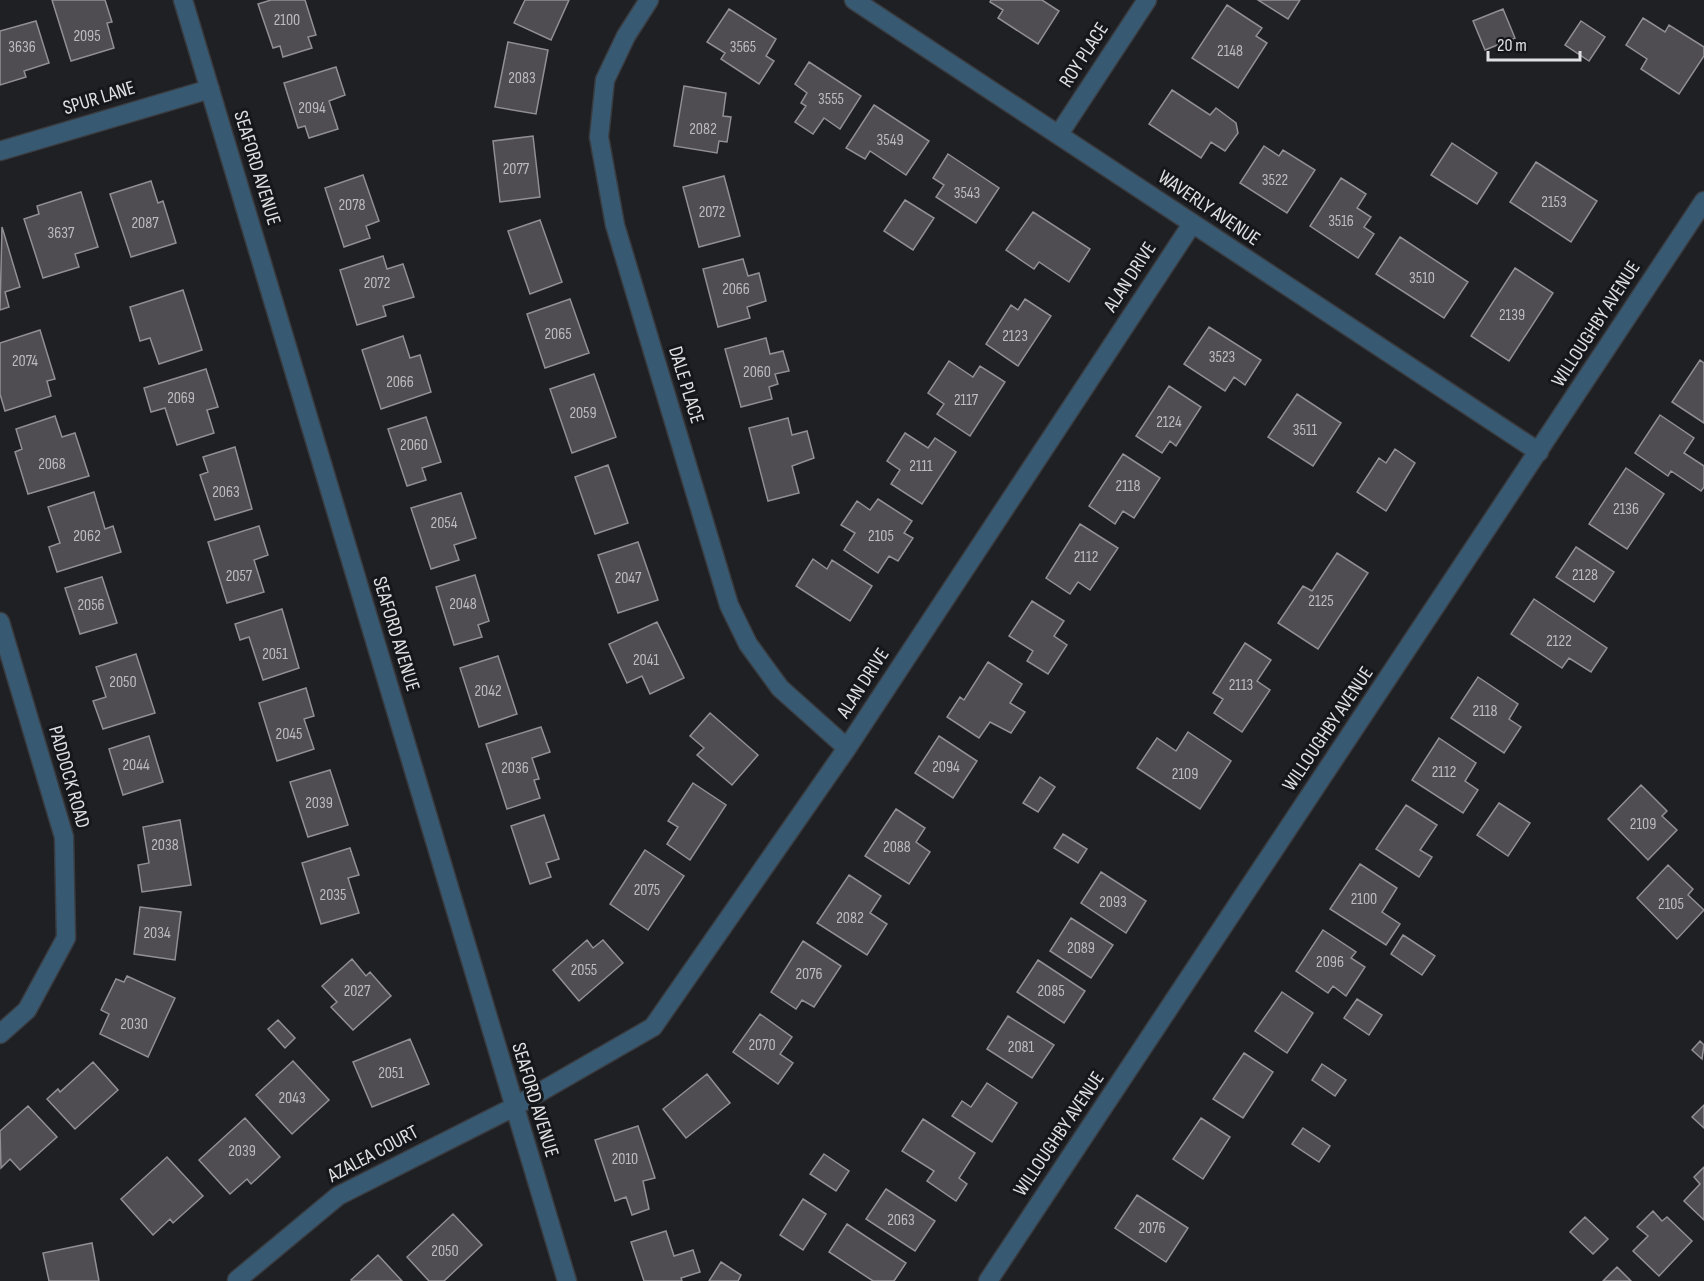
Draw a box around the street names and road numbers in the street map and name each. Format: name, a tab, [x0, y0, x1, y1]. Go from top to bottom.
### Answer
street label: ROY PLACE	[1054, 18, 1114, 92]
street label: SPUR LANE	[60, 76, 138, 120]
street label: SEAFORD AVENUE	[228, 108, 286, 228]
street label: WAVERLY AVENUE	[1153, 165, 1265, 251]
street label: ALAN DRIVE	[1098, 238, 1161, 317]
street label: WILLOUGHBY AVENUE	[1546, 257, 1646, 391]
street label: DALE PLACE	[663, 344, 709, 426]
street label: SEAFORD AVENUE	[367, 574, 425, 694]
street label: ALAN DRIVE	[831, 644, 894, 723]
street label: WILLOUGHBY AVENUE	[1277, 662, 1379, 796]
street label: PADDOCK ROAD	[43, 723, 95, 831]
street label: SEAFORD AVENUE	[506, 1040, 564, 1160]
street label: WILLOUGHBY AVENUE	[1008, 1067, 1110, 1201]
street label: AZALEA COURT	[323, 1120, 422, 1188]

